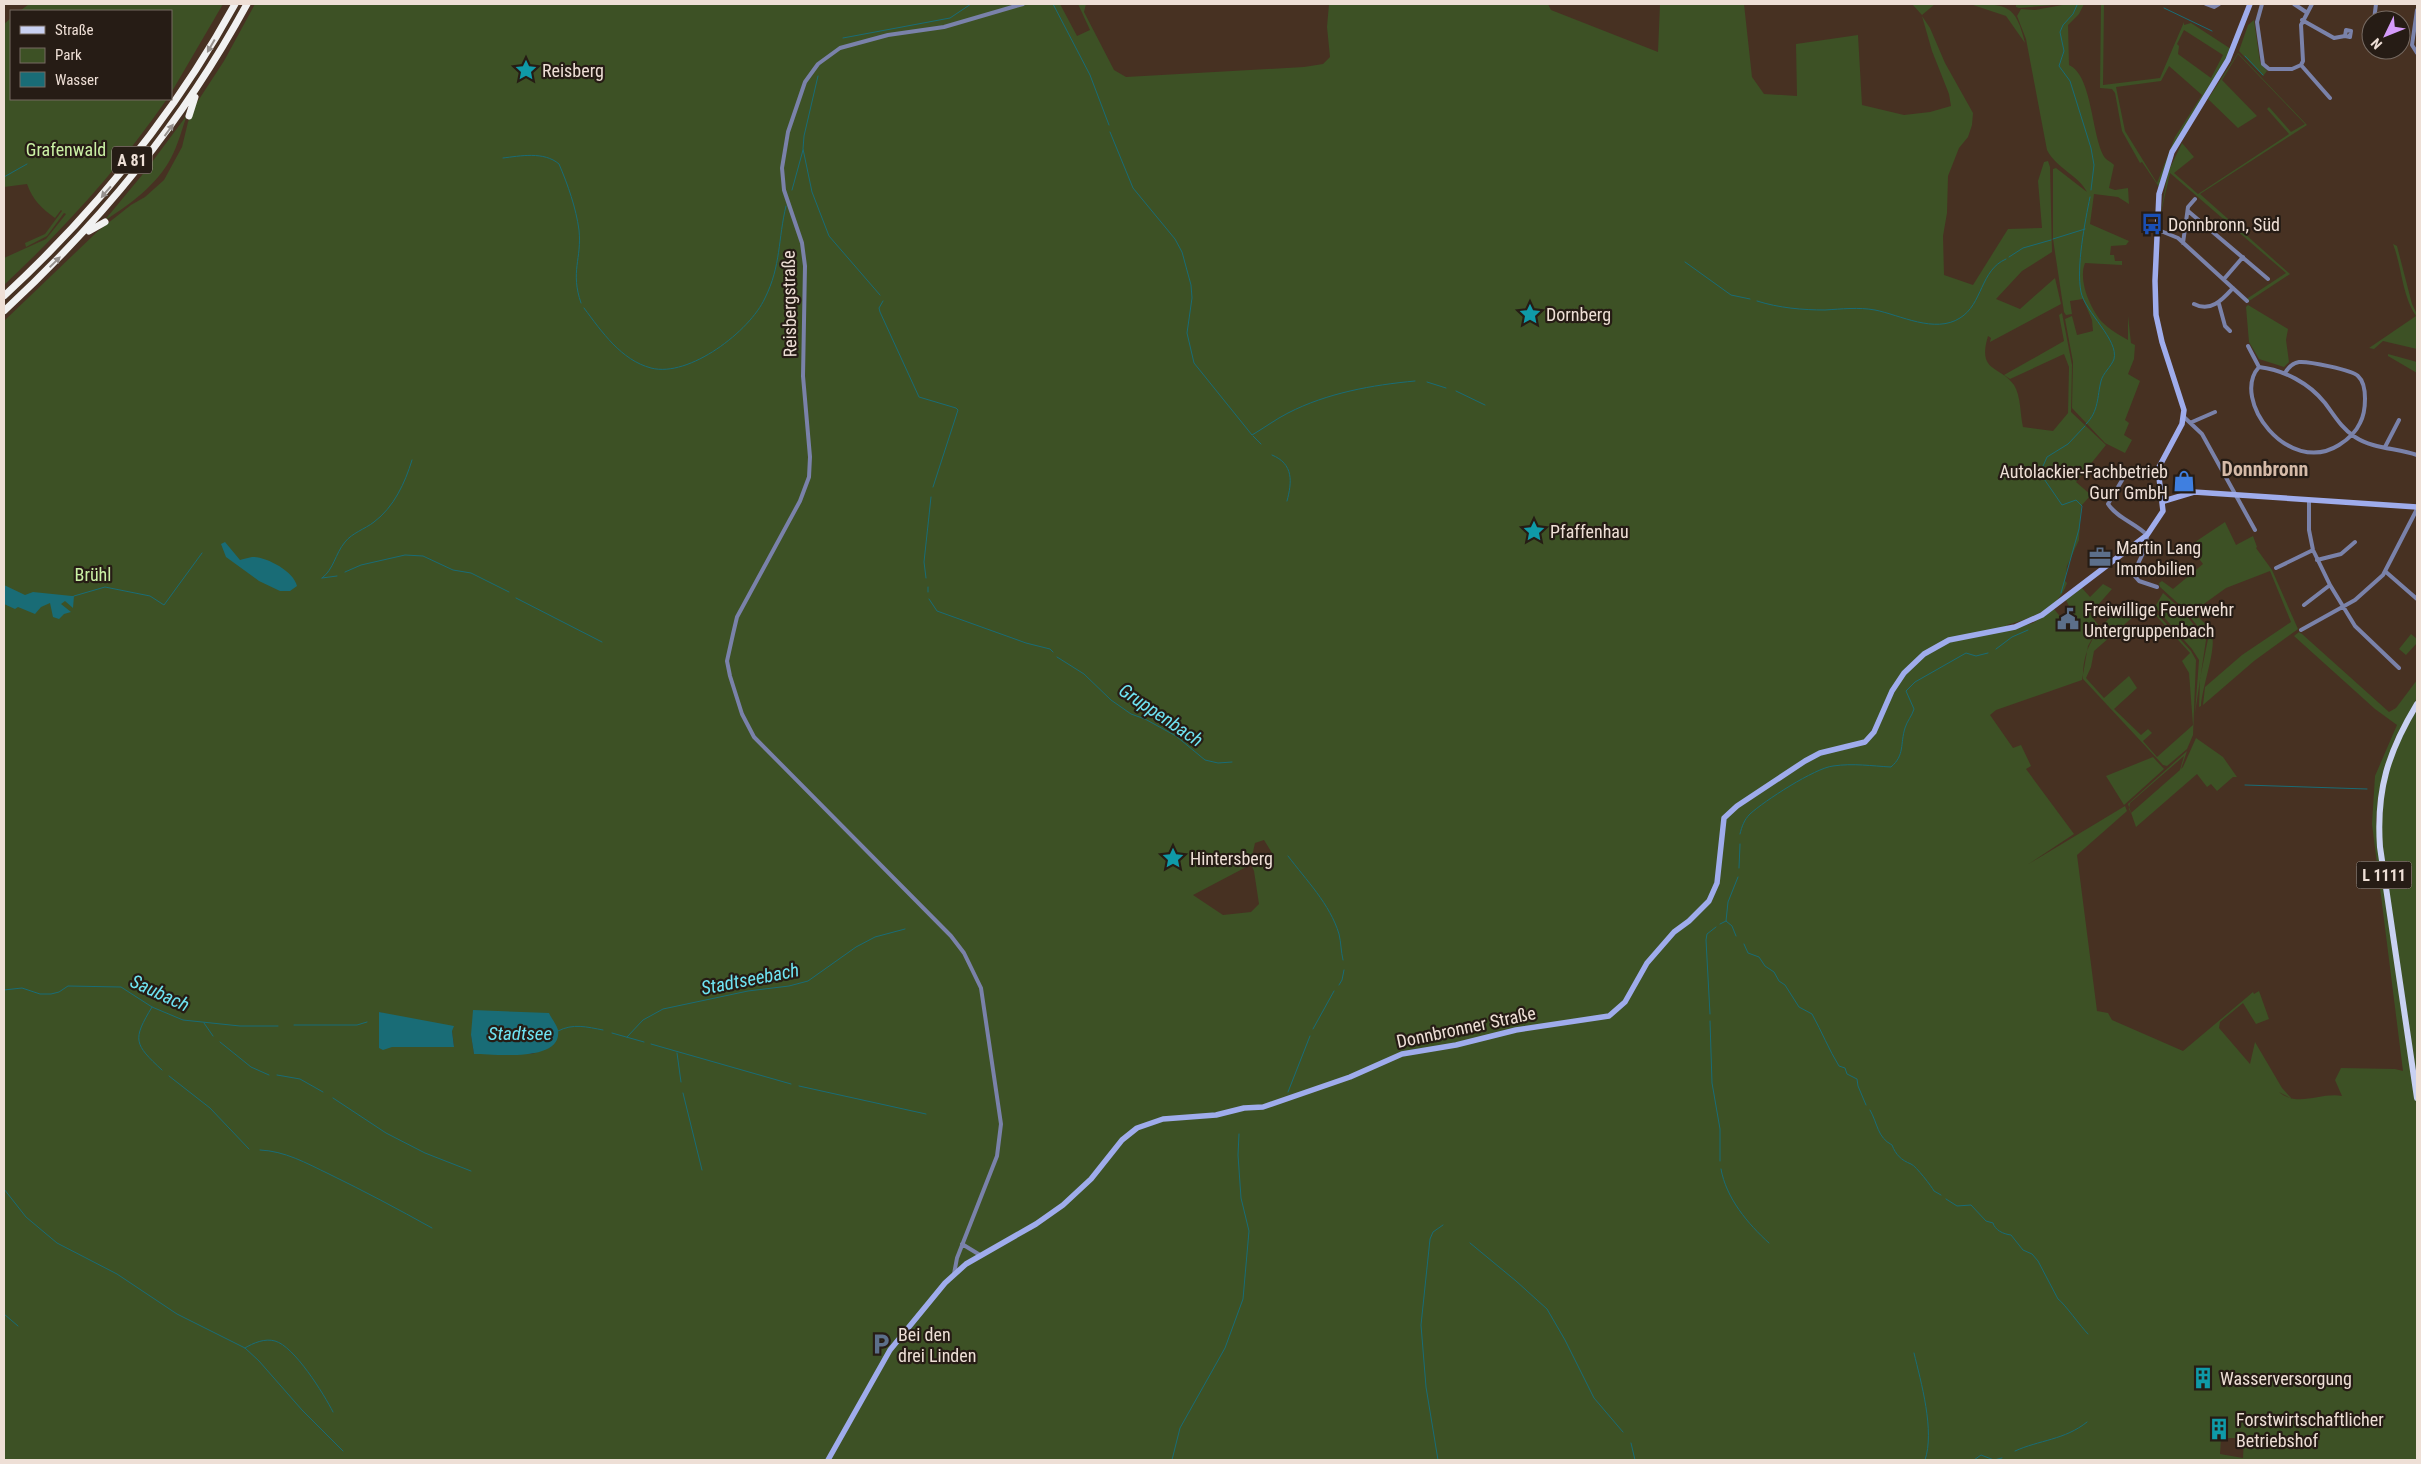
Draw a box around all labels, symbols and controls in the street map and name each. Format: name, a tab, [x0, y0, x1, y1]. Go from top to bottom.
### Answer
legend	[10, 10, 172, 100]
north arrow	[2361, 10, 2411, 60]
text: Straße	[55, 21, 94, 39]
text: N	[2368, 35, 2385, 52]
one-way arrow	[206, 40, 215, 53]
text: Park	[55, 46, 82, 64]
place icon: Reisberg	[513, 57, 539, 83]
place label: Reisberg	[542, 60, 604, 81]
text: Wasser	[55, 71, 99, 89]
one-way arrow	[164, 123, 174, 137]
park label: Grafenwald	[26, 139, 106, 160]
road number: A 81	[112, 146, 152, 174]
one-way arrow	[100, 186, 111, 199]
bus stop icon: Donnbronn, Süd	[2139, 211, 2165, 237]
place label: Donnbronn, Süd	[2168, 214, 2280, 235]
street label: Reisbergstraße	[778, 250, 800, 358]
one-way arrow	[49, 256, 61, 268]
place icon: Dornberg	[1517, 301, 1543, 327]
place label: Dornberg	[1546, 304, 1611, 325]
district label: Donnbronn	[2222, 457, 2308, 481]
place label: Autolackier-Fachbetrieb Gurr GmbH	[2000, 461, 2168, 503]
shop icon: Autolackier-Fachbetrieb Gurr GmbH	[2171, 468, 2197, 494]
place icon: Pfaffenhau	[1521, 518, 1547, 544]
place label: Pfaffenhau	[1550, 521, 1629, 542]
place label: Martin Lang Immobilien	[2116, 537, 2201, 579]
office icon: Martin Lang Immobilien	[2087, 544, 2113, 570]
park label: Brühl	[75, 564, 111, 585]
place label: Freiwillige Feuerwehr Untergruppenbach	[2084, 599, 2234, 641]
public building icon: Freiwillige Feuerwehr Untergruppenbach	[2055, 606, 2081, 632]
water label: Gruppenbach	[1115, 678, 1207, 752]
place icon: Hintersberg	[1160, 845, 1186, 871]
place label: Hintersberg	[1190, 848, 1273, 869]
road number: L 1111	[2356, 862, 2412, 888]
water label: Stadtseebach	[699, 958, 801, 1000]
water label: Saubach	[127, 969, 193, 1017]
street label: Donnbronner Straße	[1395, 1002, 1537, 1052]
water label: Stadtsee	[488, 1022, 552, 1045]
place label: Bei den drei Linden	[898, 1324, 976, 1366]
parking icon: Bei den drei Linden	[868, 1331, 894, 1357]
building icon: Wasserversorgung	[2190, 1365, 2216, 1391]
place label: Wasserversorgung	[2220, 1368, 2352, 1389]
place label: Forstwirtschaftlicher Betriebshof	[2236, 1409, 2384, 1451]
building icon: Forstwirtschaftlicher Betriebshof	[2206, 1416, 2232, 1442]

